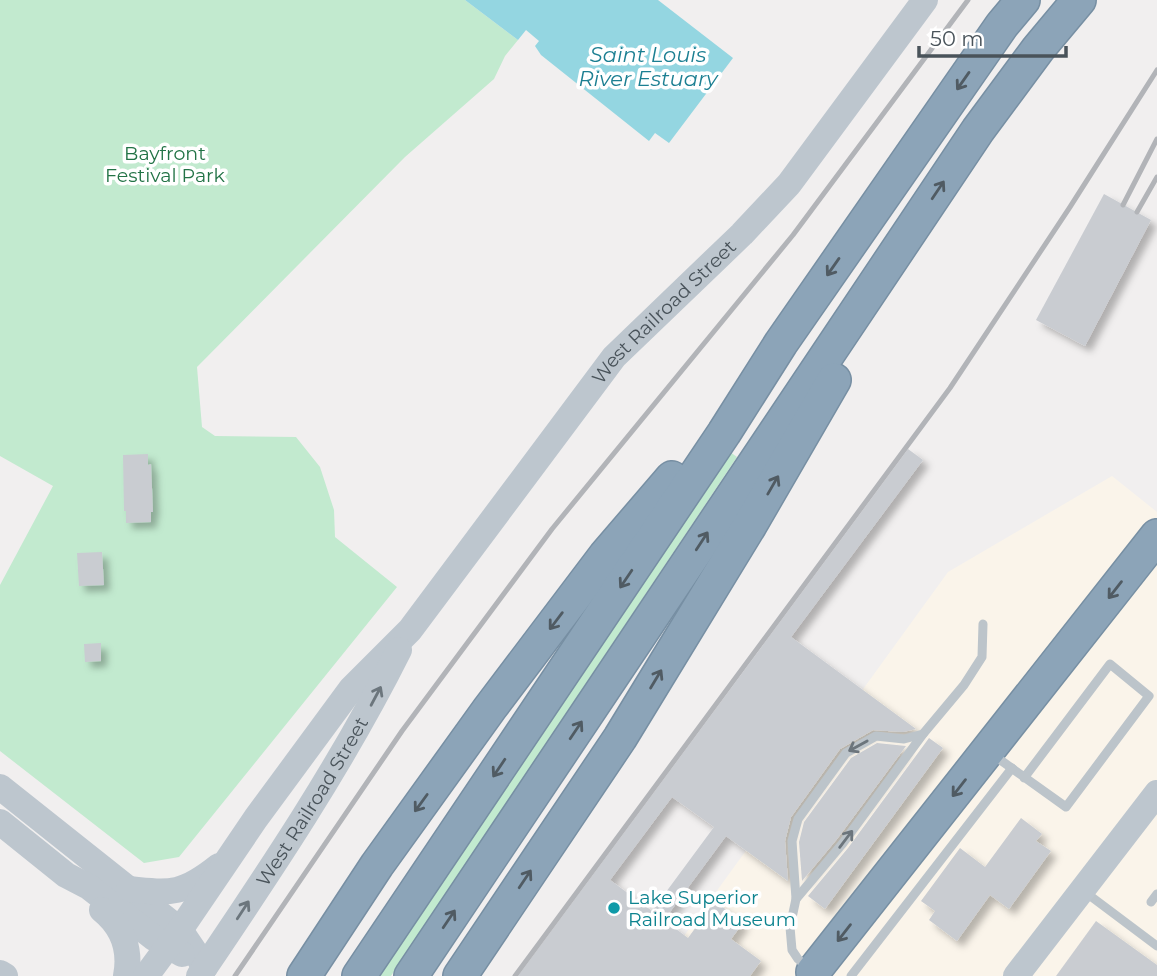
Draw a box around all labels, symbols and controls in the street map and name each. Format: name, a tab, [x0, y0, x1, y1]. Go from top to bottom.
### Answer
scale bar	[919, 14, 1066, 58]
text: 50 m	[930, 26, 984, 51]
water label: Saint Louis River Estuary	[578, 42, 719, 91]
one-way arrow	[956, 71, 970, 90]
park label: Bayfront Festival Park	[105, 142, 226, 187]
one-way arrow	[931, 180, 945, 200]
street label: West Railroad Street	[587, 235, 741, 388]
one-way arrow	[826, 257, 840, 276]
one-way arrow	[766, 475, 780, 495]
one-way arrow	[695, 532, 709, 551]
one-way arrow	[618, 569, 633, 588]
one-way arrow	[1107, 580, 1122, 598]
one-way arrow	[548, 611, 563, 630]
one-way arrow	[649, 670, 663, 690]
one-way arrow	[370, 686, 383, 707]
street label: West Railroad Street	[251, 713, 373, 890]
one-way arrow	[568, 721, 583, 740]
one-way arrow	[848, 740, 869, 753]
one-way arrow	[491, 758, 506, 777]
one-way arrow	[952, 778, 967, 797]
one-way arrow	[414, 793, 429, 812]
one-way arrow	[838, 830, 853, 849]
one-way arrow	[518, 870, 532, 889]
place label: Lake Superior Railroad Museum	[628, 886, 796, 931]
marker: Lake Superior Railroad Museum	[606, 900, 622, 916]
one-way arrow	[235, 901, 250, 920]
one-way arrow	[442, 910, 456, 930]
one-way arrow	[836, 924, 851, 942]

